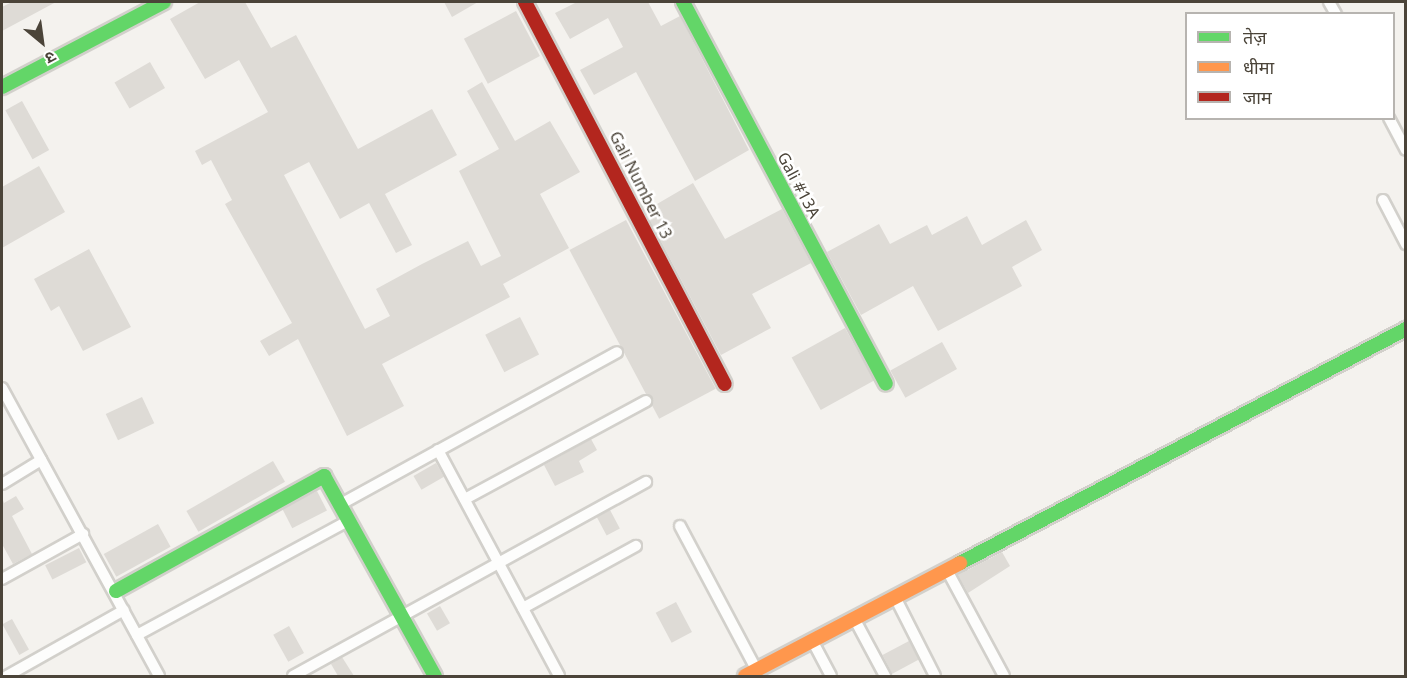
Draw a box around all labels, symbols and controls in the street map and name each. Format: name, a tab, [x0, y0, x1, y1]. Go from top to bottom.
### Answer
north arrow	[12, 12, 72, 72]
legend	[1185, 12, 1395, 120]
text: तेज़	[1243, 25, 1267, 49]
text: उ	[41, 46, 60, 70]
text: धीमा	[1243, 55, 1274, 79]
text: जाम	[1243, 85, 1272, 109]
street label: Gali Number 13	[606, 128, 676, 242]
street label: Gali #13A	[774, 149, 824, 221]

